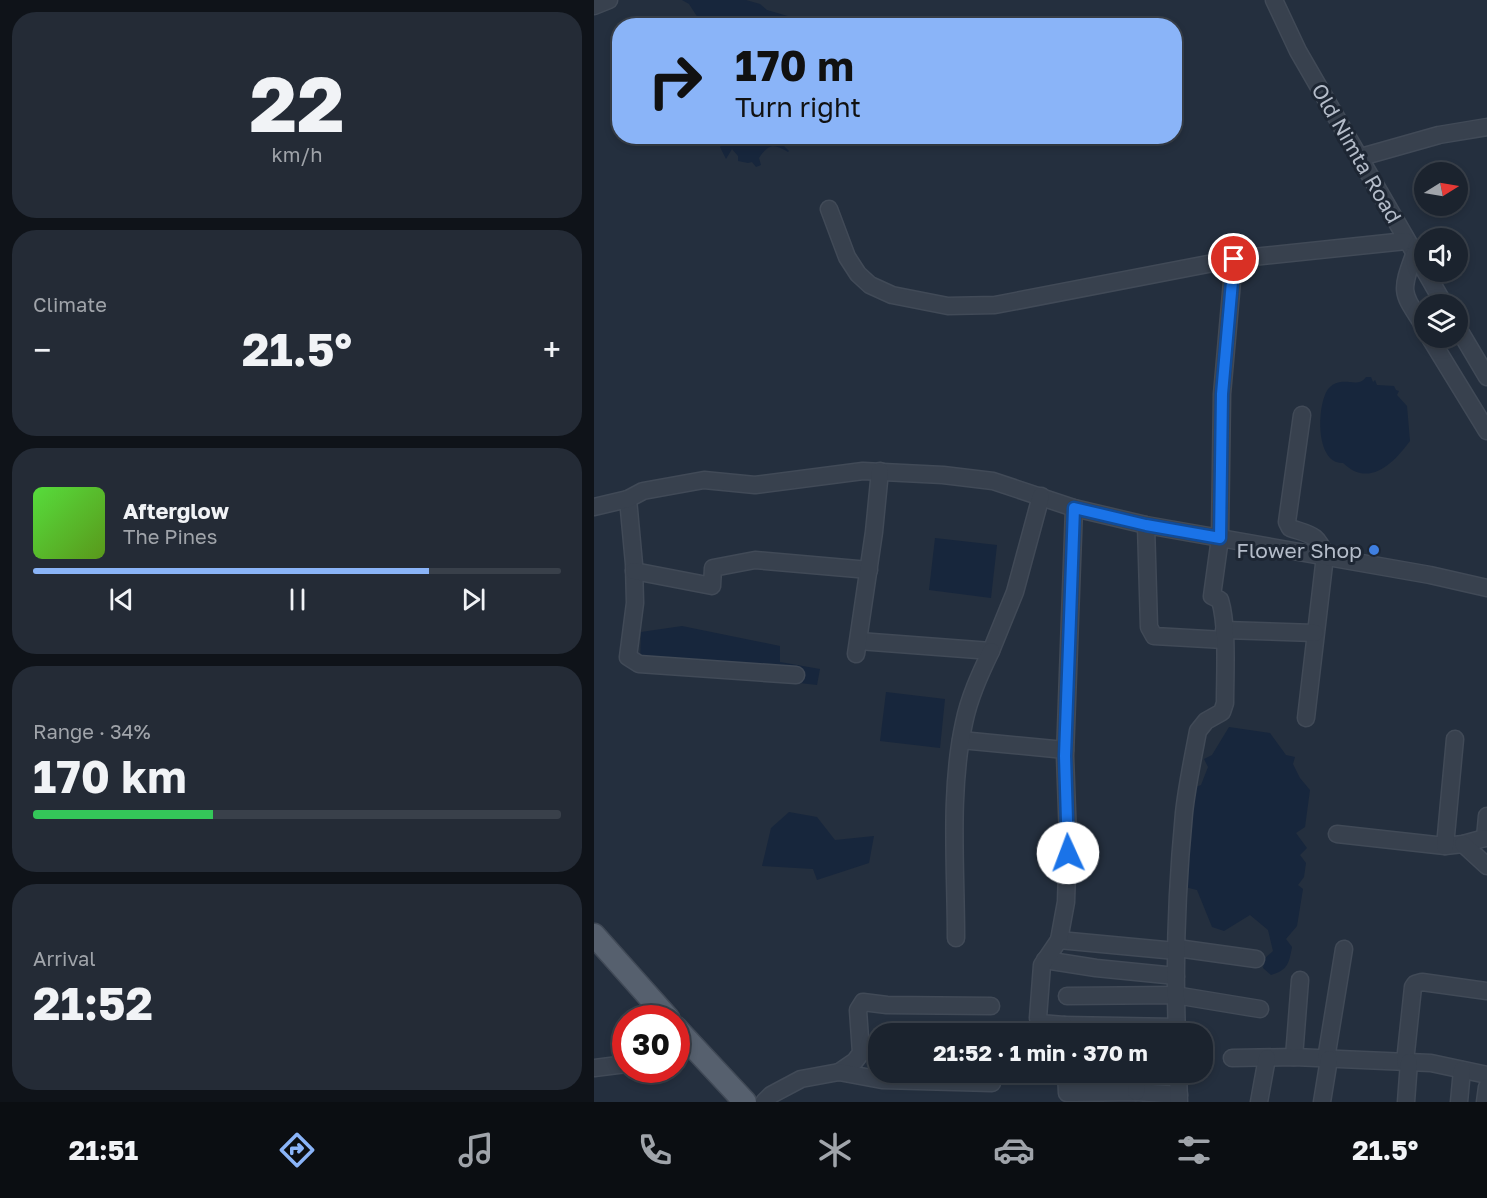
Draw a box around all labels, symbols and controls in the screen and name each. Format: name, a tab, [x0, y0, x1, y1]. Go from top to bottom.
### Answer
text: 170 m	[735, 40, 854, 90]
icon: right	[636, 42, 714, 120]
text: 22	[249, 56, 345, 149]
street label: Old Nimta Road	[1306, 78, 1408, 228]
text: Turn right	[735, 91, 861, 123]
text: km/h	[272, 142, 322, 166]
north arrow	[1414, 162, 1468, 216]
map controls	[1414, 162, 1468, 348]
button: sound	[1414, 228, 1468, 282]
pin	[1208, 233, 1259, 284]
icon: arrive	[1217, 242, 1250, 275]
text: Climate	[33, 292, 107, 316]
button: layers	[1414, 294, 1468, 348]
text: 21.5°	[242, 322, 352, 376]
text: −	[33, 330, 51, 369]
text: +	[543, 330, 561, 369]
text: Afterglow	[123, 497, 229, 524]
text: The Pines	[123, 524, 217, 548]
place label: Flower Shop	[1236, 537, 1362, 563]
marker: Flower Shop	[1367, 543, 1381, 557]
icon: previous	[105, 583, 138, 616]
icon: pause	[281, 583, 314, 616]
icon: next	[457, 583, 490, 616]
text: Range · 34%	[33, 719, 151, 743]
text: 170 km	[33, 749, 187, 803]
position arrow	[1036, 821, 1100, 885]
text: Arrival	[33, 946, 96, 970]
text: 21:52	[33, 976, 153, 1030]
speed limit sign: 30	[612, 1005, 690, 1083]
text: 21:52 · 1 min · 370 m	[933, 1039, 1148, 1066]
icon: directions	[276, 1129, 318, 1171]
icon: music	[455, 1129, 497, 1171]
icon: phone	[634, 1129, 676, 1171]
icon: climate	[814, 1129, 856, 1171]
icon: car	[993, 1129, 1035, 1171]
icon: filters	[1173, 1129, 1215, 1171]
text: 21:51	[69, 1134, 138, 1166]
text: 21.5°	[1352, 1134, 1418, 1166]

